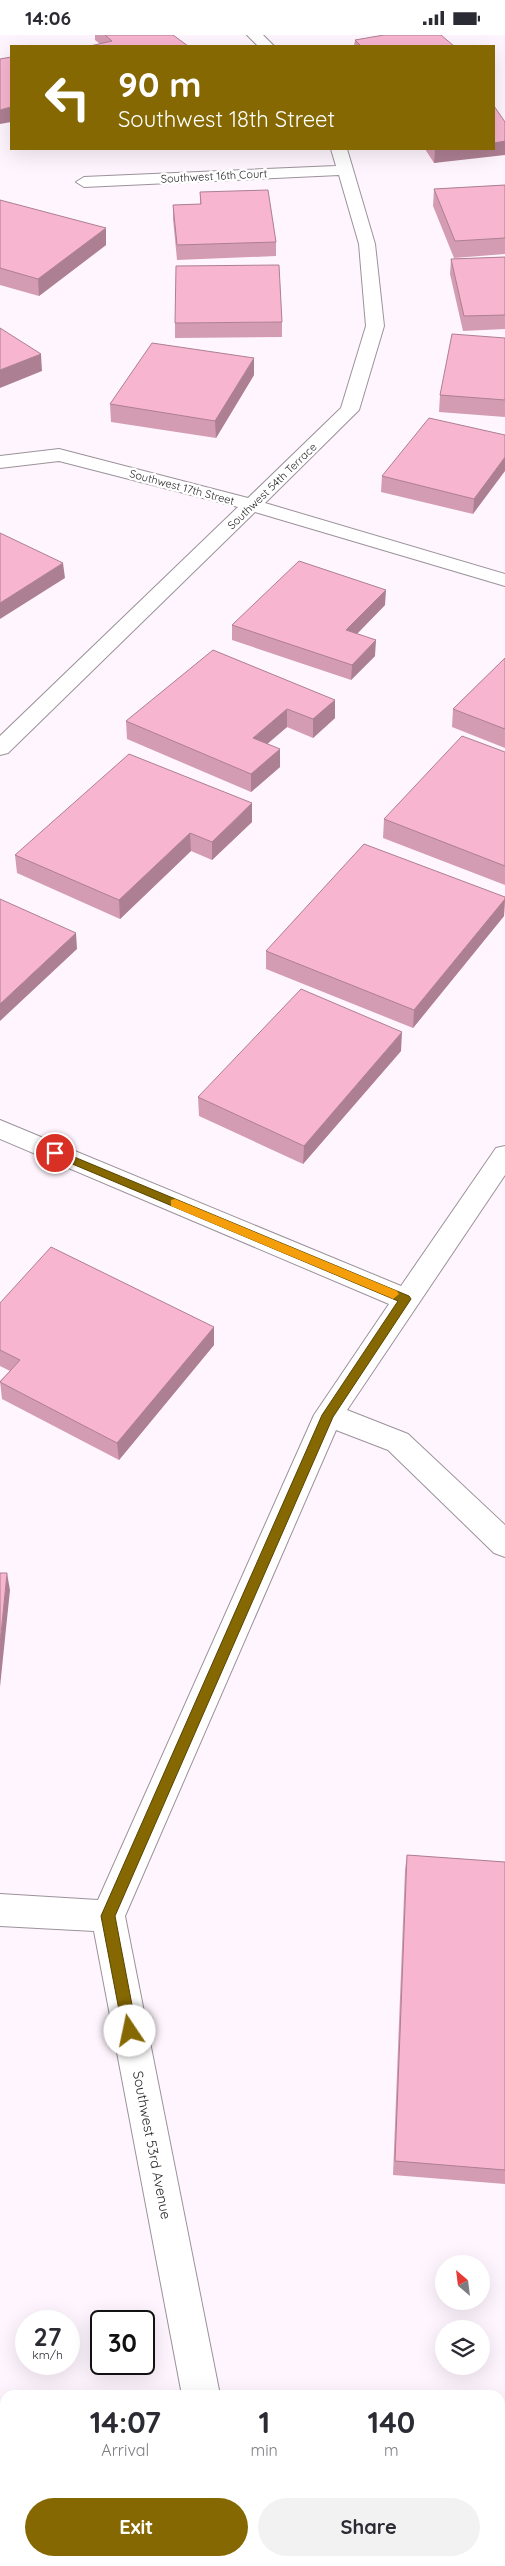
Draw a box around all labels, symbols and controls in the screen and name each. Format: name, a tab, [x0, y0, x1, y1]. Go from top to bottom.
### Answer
text: 14:06	[25, 6, 71, 30]
text: 90 m	[118, 62, 201, 106]
icon: left	[35, 65, 100, 130]
text: Southwest 18th Street	[118, 105, 335, 133]
street label: Southwest 16th Court	[160, 166, 268, 186]
street label: Southwest 54th Terrace	[224, 440, 320, 532]
street label: Southwest 17th Street	[128, 466, 236, 508]
pin	[34, 1132, 76, 1174]
icon: arrive	[41, 1139, 69, 1167]
position arrow	[103, 2004, 155, 2056]
street label: Southwest 53rd Avenue	[129, 2069, 175, 2221]
north arrow	[435, 2255, 490, 2310]
map controls	[435, 2255, 490, 2375]
speed limit sign: 30	[90, 2310, 155, 2375]
button: layers	[435, 2320, 490, 2375]
text: 27	[34, 2321, 61, 2352]
text: km/h	[32, 2347, 63, 2362]
text: 14:07	[90, 2403, 161, 2441]
text: 1	[258, 2403, 270, 2441]
text: 140	[368, 2403, 415, 2441]
text: Arrival	[101, 2440, 149, 2460]
text: min	[251, 2440, 278, 2460]
text: m	[384, 2440, 399, 2460]
button: Exit	[25, 2498, 248, 2556]
button: Share	[258, 2498, 480, 2556]

